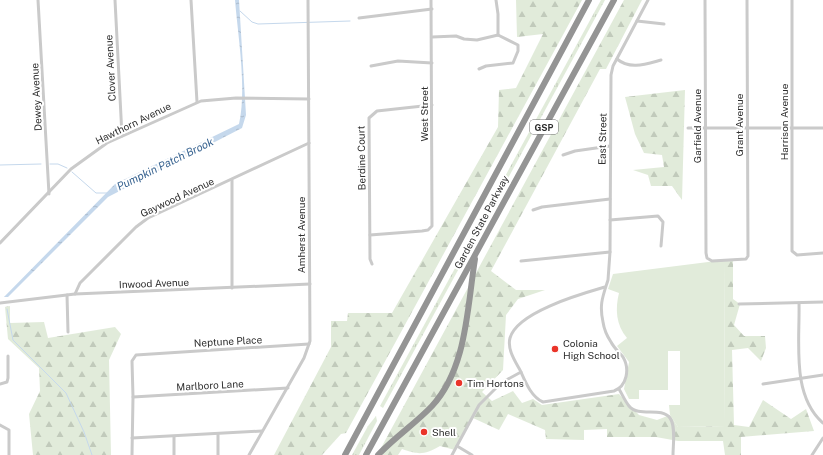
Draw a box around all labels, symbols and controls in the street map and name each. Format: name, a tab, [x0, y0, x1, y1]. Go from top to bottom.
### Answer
street label: Clover Avenue	[102, 34, 118, 102]
street label: Dewey Avenue	[28, 62, 44, 131]
street label: Harrison Avenue	[778, 83, 790, 160]
street label: West Street	[418, 86, 430, 142]
street label: Garfield Avenue	[691, 89, 703, 163]
street label: Grant Avenue	[733, 93, 745, 156]
street label: Hawthorn Avenue	[93, 99, 173, 146]
street label: East Street	[596, 113, 608, 165]
road number: GSP	[530, 120, 558, 134]
street label: Berdine Court	[354, 125, 368, 190]
water label: Pumpkin Patch Brook	[115, 135, 215, 193]
street label: Garden State Parkway	[451, 173, 511, 271]
street label: Gaywood Avenue	[138, 175, 216, 219]
street label: Amherst Avenue	[295, 196, 307, 273]
street label: Inwood Avenue	[119, 276, 190, 290]
street label: Neptune Place	[194, 333, 263, 349]
place label: Colonia High School	[563, 337, 620, 361]
marker: Colonia High School	[550, 344, 560, 354]
street label: Marlboro Lane	[176, 377, 244, 393]
place label: Tim Hortons	[467, 377, 524, 389]
marker: Tim Hortons	[454, 378, 464, 388]
place label: Shell	[432, 426, 456, 438]
marker: Shell	[419, 427, 429, 437]

